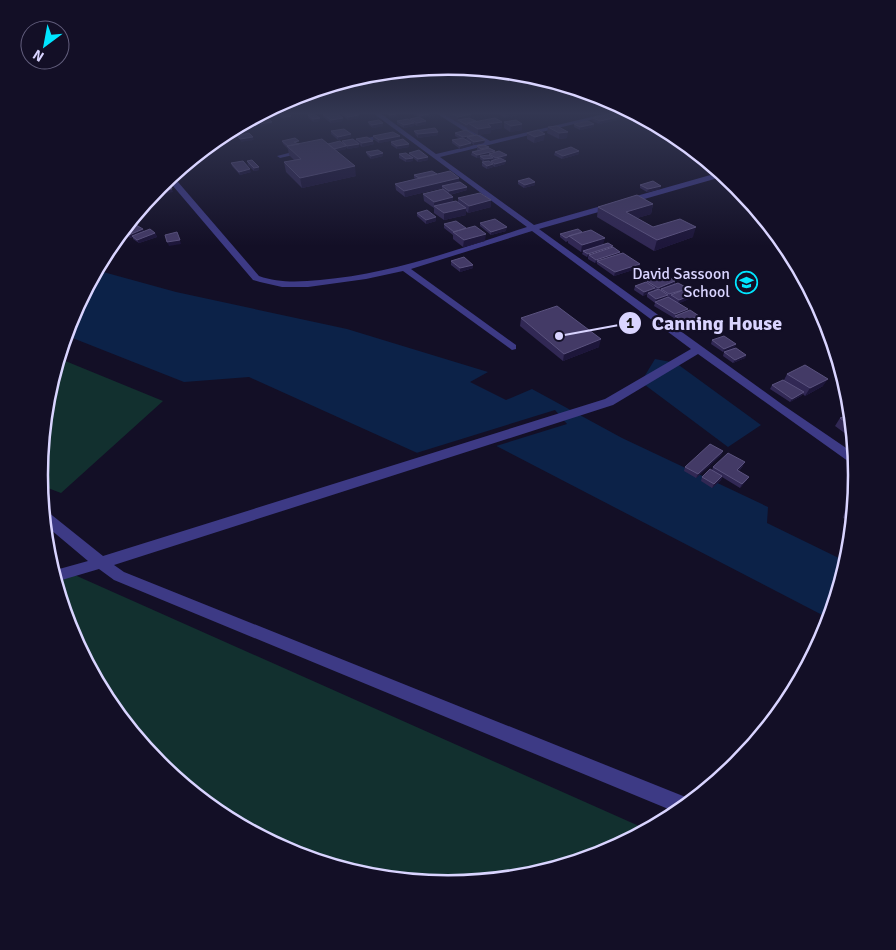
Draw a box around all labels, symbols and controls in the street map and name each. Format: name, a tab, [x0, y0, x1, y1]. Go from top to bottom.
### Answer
north arrow	[20, 20, 70, 70]
text: N	[30, 46, 47, 65]
place label: David Sassoon School	[632, 264, 730, 302]
school or university icon: David Sassoon School	[734, 271, 758, 295]
callout: Canning House	[617, 305, 792, 340]
text: Canning House	[652, 311, 782, 336]
text: 1	[626, 314, 634, 332]

